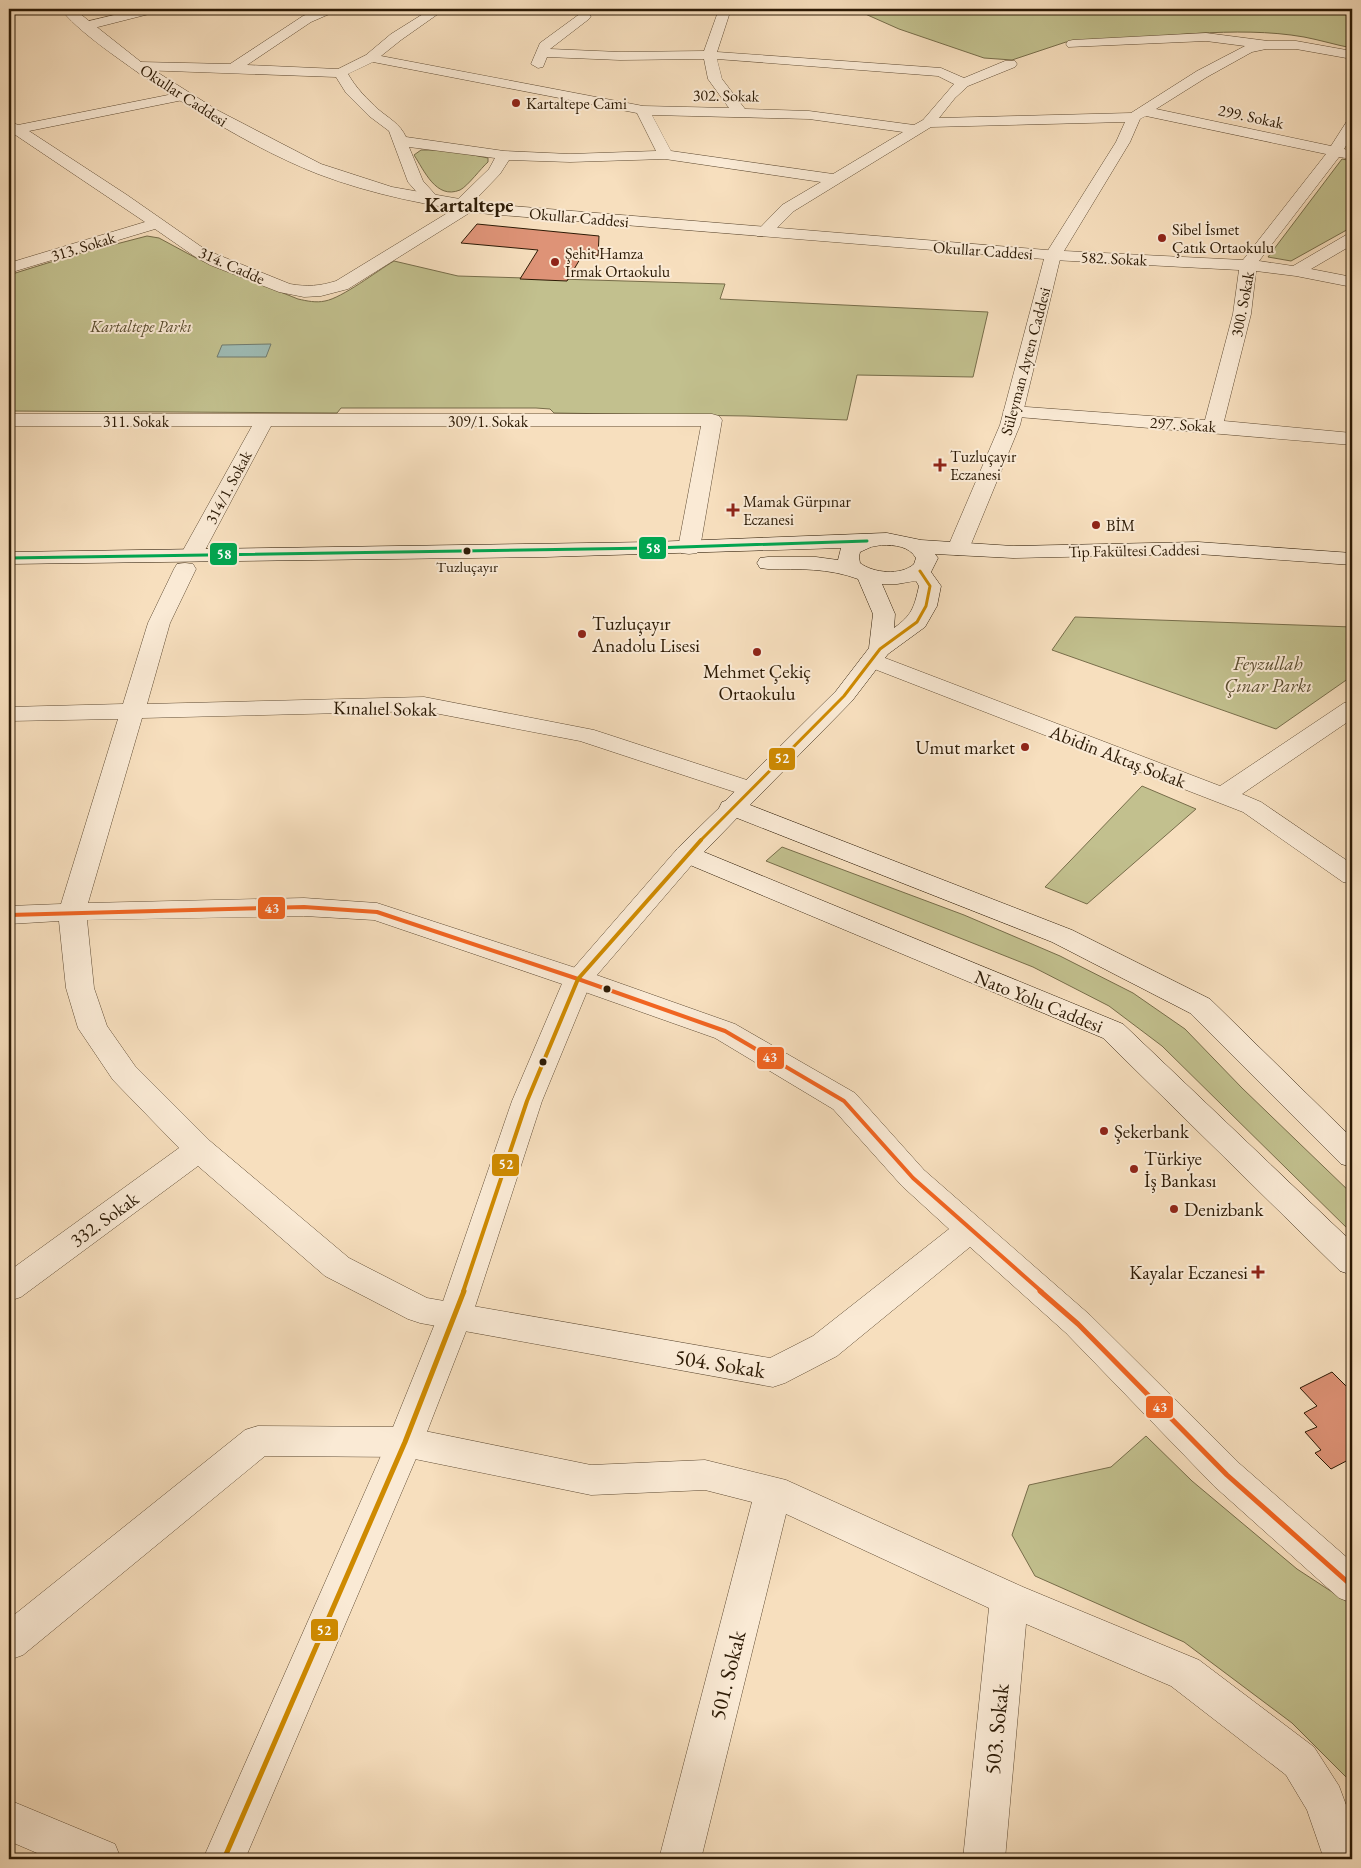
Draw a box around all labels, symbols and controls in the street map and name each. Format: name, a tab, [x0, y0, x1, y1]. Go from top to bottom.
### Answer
street label: Okullar Caddesi	[136, 59, 231, 132]
street label: 302. Sokak	[693, 84, 760, 107]
place label: Kartaltepe Cami	[526, 93, 627, 114]
marker: Kartaltepe Cami	[510, 97, 522, 109]
street label: 299. Sokak	[1216, 99, 1286, 134]
district label: Kartaltepe	[424, 192, 514, 218]
street label: Okullar Caddesi	[528, 203, 630, 232]
place label: Sibel İsmet Çatık Ortaokulu	[1172, 219, 1275, 258]
street label: 313. Sokak	[48, 227, 118, 266]
marker: Sibel İsmet Çatık Ortaokulu	[1156, 232, 1168, 244]
street label: Okullar Caddesi	[932, 237, 1034, 264]
street label: 314. Cadde	[196, 242, 268, 289]
place label: Şehit Hamza Irmak Ortaokulu	[565, 243, 671, 282]
street label: 582. Sokak	[1080, 246, 1148, 271]
marker: Şehit Hamza Irmak Ortaokulu	[549, 256, 561, 268]
street label: 300. Sokak	[1226, 269, 1259, 339]
street label: Süleyman Ayten Caddesi	[996, 285, 1055, 438]
park label: Kartaltepe Parkı	[89, 316, 192, 337]
street label: 311. Sokak	[103, 411, 170, 432]
street label: 309/1. Sokak	[448, 411, 529, 432]
street label: 297. Sokak	[1149, 412, 1217, 437]
street label: 314/1. Sokak	[200, 446, 257, 528]
place label: Tuzluçayır Eczanesi	[950, 446, 1017, 485]
marker: Tuzluçayır Eczanesi	[934, 459, 946, 471]
place label: Mamak Gürpınar Eczanesi	[743, 491, 852, 530]
marker: Mamak Gürpınar Eczanesi	[727, 504, 739, 516]
place label: BİM	[1106, 515, 1135, 536]
marker: BİM	[1090, 519, 1102, 531]
line badge: 58	[638, 536, 667, 560]
text: 58	[646, 539, 660, 557]
street label: Tıp Fakültesi Caddesi	[1068, 539, 1200, 562]
line badge: 58	[209, 542, 238, 566]
text: 58	[217, 545, 231, 563]
marker: Tuzluçayır	[462, 546, 472, 556]
place label: Tuzluçayır	[436, 557, 498, 576]
place label: Tuzluçayır Anadolu Lisesi	[591, 611, 700, 658]
marker: Tuzluçayır Anadolu Lisesi	[576, 628, 588, 640]
marker: Mehmet Çekiç Ortaokulu	[751, 646, 763, 658]
park label: Feyzullah Çınar Parkı	[1224, 651, 1312, 698]
place label: Mehmet Çekiç Ortaokulu	[703, 659, 811, 706]
street label: Kınalıel Sokak	[333, 695, 438, 722]
street label: Abidin Aktaş Sokak	[1045, 719, 1191, 794]
place label: Umut market	[915, 735, 1015, 760]
marker: Umut market	[1019, 741, 1031, 753]
line badge: 52	[768, 747, 796, 771]
text: 52	[775, 749, 790, 767]
line badge: 43	[257, 896, 286, 920]
text: 43	[265, 899, 279, 917]
street label: Nato Yolu Caddesi	[971, 964, 1107, 1039]
unlabelled marker	[602, 984, 612, 994]
line badge: 43	[756, 1046, 785, 1070]
text: 43	[763, 1048, 777, 1066]
unlabelled marker	[538, 1057, 548, 1067]
place label: Şekerbank	[1114, 1119, 1190, 1144]
marker: Şekerbank	[1098, 1125, 1110, 1137]
place label: Türkiye İş Bankası	[1144, 1146, 1217, 1193]
line badge: 52	[491, 1153, 520, 1177]
text: 52	[499, 1155, 514, 1173]
marker: Türkiye İş Bankası	[1128, 1163, 1140, 1175]
street label: 332. Sokak	[65, 1185, 144, 1253]
place label: Denizbank	[1184, 1197, 1265, 1222]
marker: Denizbank	[1168, 1203, 1180, 1215]
place label: Kayalar Eczanesi	[1129, 1260, 1248, 1285]
marker: Kayalar Eczanesi	[1252, 1266, 1264, 1278]
street label: 504. Sokak	[673, 1342, 768, 1385]
line badge: 43	[1145, 1395, 1174, 1419]
text: 43	[1153, 1398, 1167, 1416]
line badge: 52	[310, 1618, 339, 1642]
text: 52	[317, 1621, 332, 1639]
street label: 501. Sokak	[702, 1627, 753, 1723]
street label: 503. Sokak	[977, 1681, 1016, 1776]

